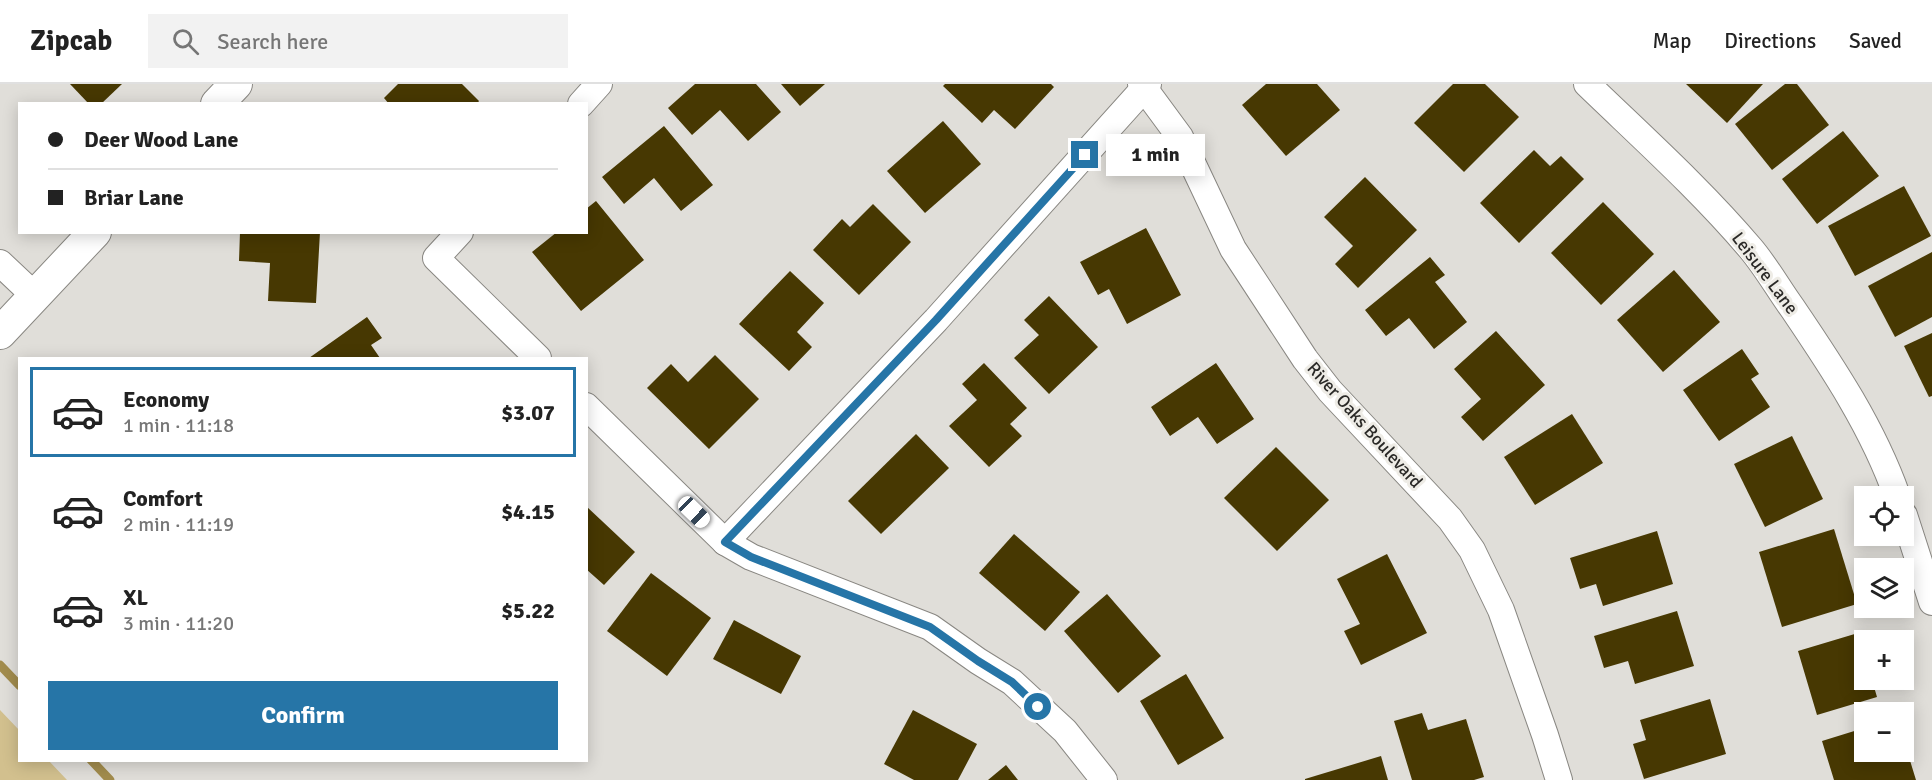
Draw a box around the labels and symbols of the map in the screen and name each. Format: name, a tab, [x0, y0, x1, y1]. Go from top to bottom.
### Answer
callout: 1 min	[1106, 134, 1205, 176]
route end	[1071, 141, 1098, 168]
street label: Leisure Lane	[1727, 228, 1803, 318]
street label: River Oaks Boulevard	[1303, 357, 1427, 493]
car	[675, 493, 713, 531]
route start	[1024, 693, 1051, 720]

